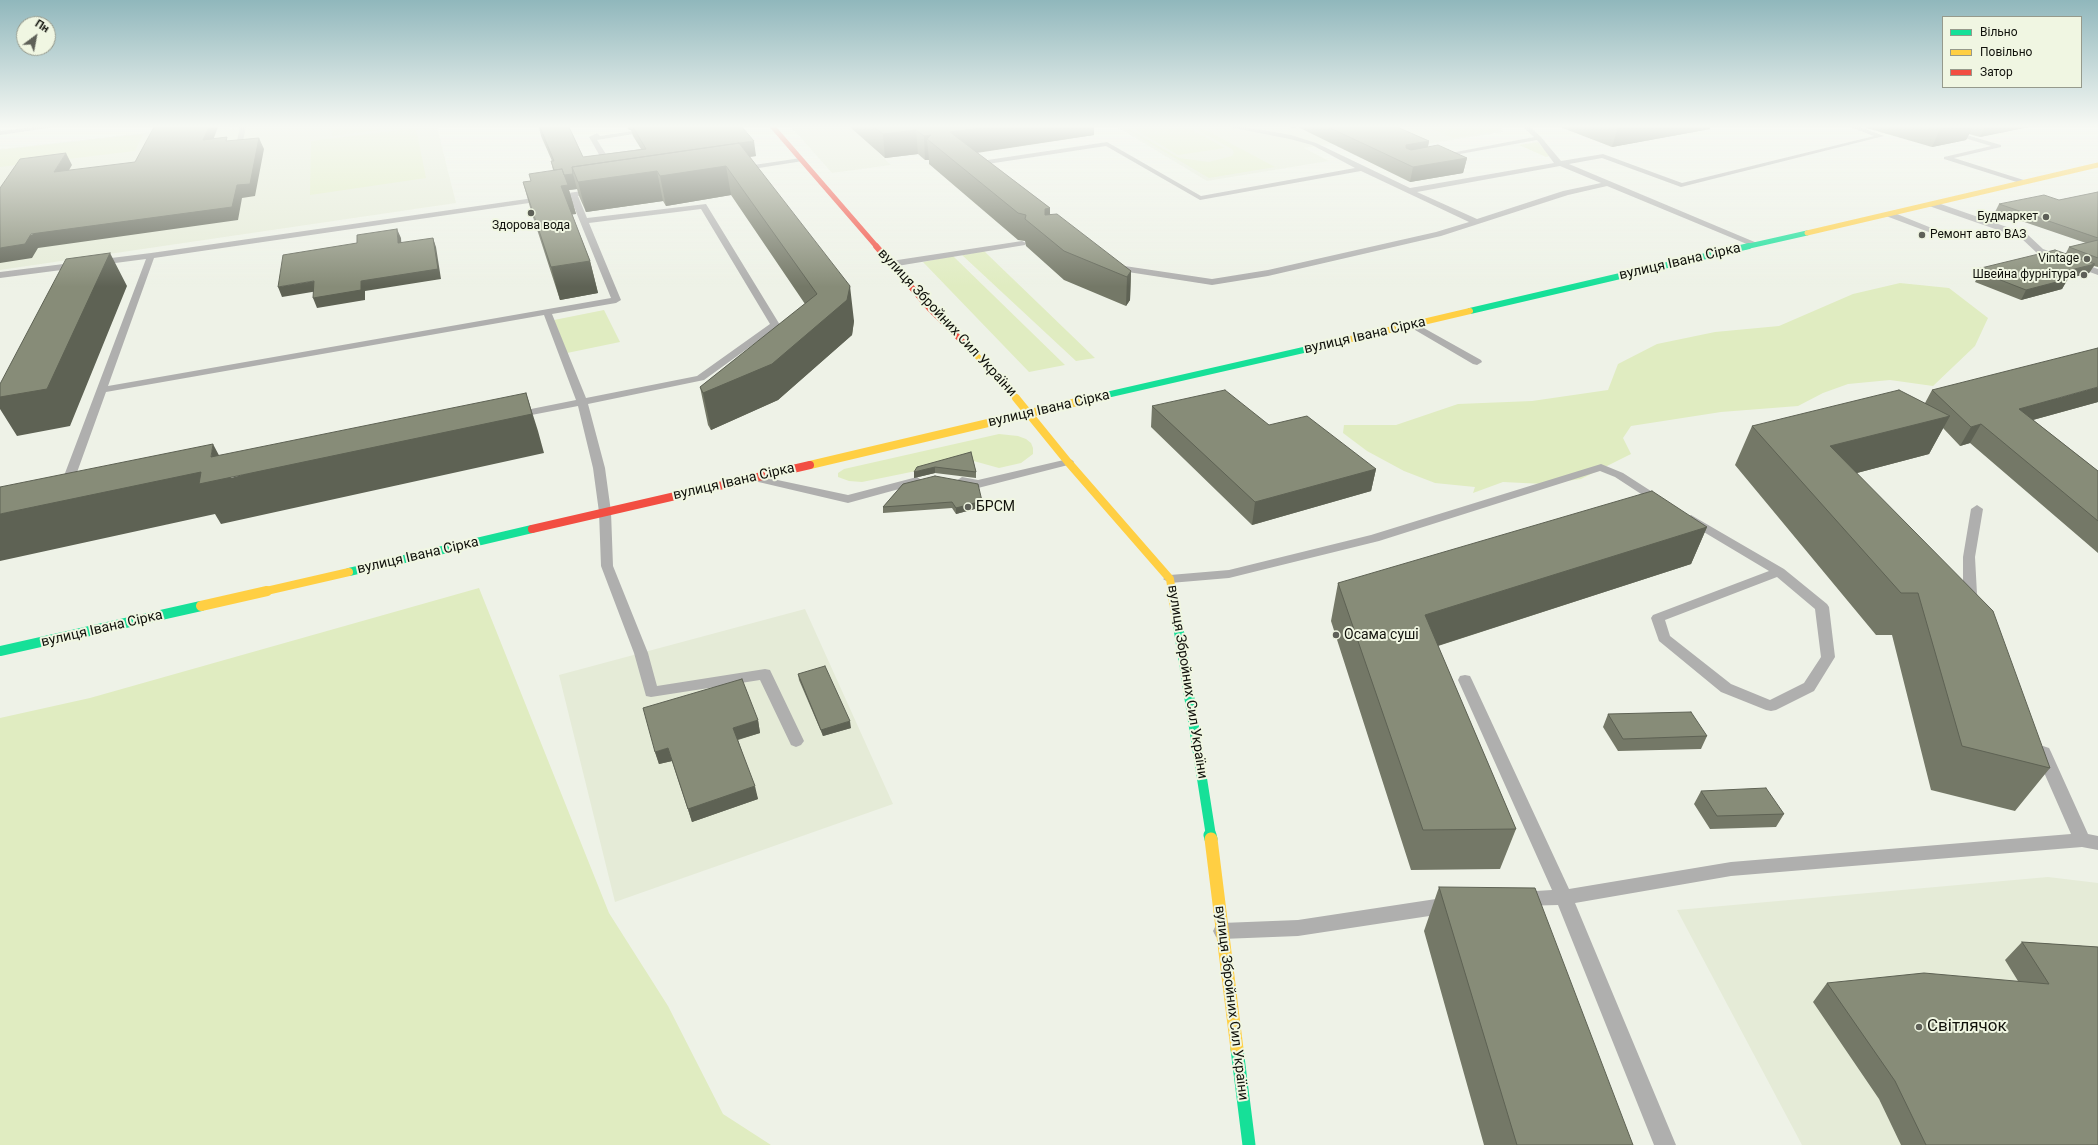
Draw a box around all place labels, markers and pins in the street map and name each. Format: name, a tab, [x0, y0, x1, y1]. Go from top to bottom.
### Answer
marker: Здорова вода	[526, 208, 536, 218]
place label: Будмаркет	[1977, 210, 2038, 224]
marker: Будмаркет	[2041, 212, 2051, 222]
place label: Здорова вода	[492, 219, 570, 233]
place label: Ремонт авто ВАЗ	[1930, 228, 2026, 242]
marker: Ремонт авто ВАЗ	[1917, 230, 1927, 240]
place label: Vintage	[2038, 252, 2079, 266]
marker: Vintage	[2082, 254, 2092, 264]
place label: Швейна фурнітура	[1972, 268, 2076, 282]
marker: Швейна фурнітура	[2079, 270, 2089, 280]
place label: БРСМ	[976, 499, 1015, 515]
marker: БРСМ	[963, 502, 973, 512]
place label: Осама суші	[1344, 627, 1419, 643]
marker: Осама суші	[1331, 630, 1341, 640]
place label: Світлячок	[1927, 1017, 2007, 1037]
marker: Світлячок	[1914, 1022, 1924, 1032]

